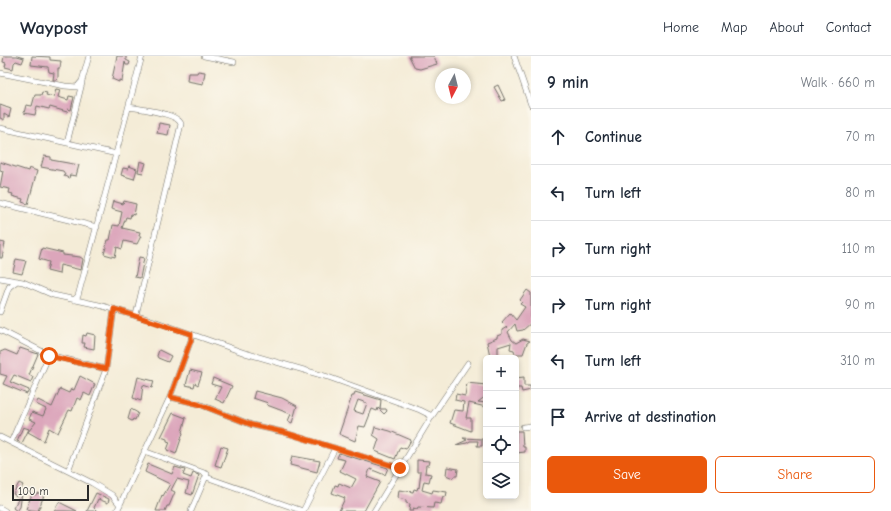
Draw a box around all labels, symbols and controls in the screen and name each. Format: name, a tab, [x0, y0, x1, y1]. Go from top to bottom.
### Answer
text: Waypost	[20, 17, 88, 39]
text: Home	[663, 19, 699, 36]
text: Map	[721, 19, 747, 36]
text: About	[769, 19, 804, 36]
text: Contact	[826, 19, 871, 36]
north arrow	[435, 68, 471, 104]
text: 9 min	[547, 73, 589, 92]
text: Walk · 660 m	[801, 75, 875, 90]
icon: ahead	[547, 126, 569, 148]
text: Continue	[585, 128, 642, 146]
text: 70 m	[846, 129, 875, 144]
icon: left	[547, 182, 569, 204]
text: Turn left	[585, 184, 641, 202]
text: 80 m	[845, 185, 875, 200]
icon: right	[547, 238, 569, 260]
text: Turn right	[585, 240, 651, 258]
text: 110 m	[842, 241, 875, 256]
icon: right	[547, 294, 569, 316]
text: Turn right	[585, 296, 651, 314]
text: 90 m	[845, 297, 875, 312]
route start	[40, 347, 58, 365]
icon: left	[547, 350, 569, 372]
text: Turn left	[585, 352, 641, 370]
text: 310 m	[840, 353, 875, 368]
map controls	[483, 355, 519, 499]
button: +	[483, 355, 519, 391]
button: −	[483, 391, 519, 427]
icon: arrive	[547, 406, 569, 428]
text: Arrive at destination	[585, 408, 716, 426]
button: locate	[483, 427, 519, 463]
button: Save	[547, 456, 707, 493]
button: Share	[715, 456, 875, 493]
route end	[391, 459, 409, 477]
button: layers	[483, 463, 519, 499]
scale bar	[12, 483, 89, 502]
text: 100 m	[18, 485, 49, 498]

